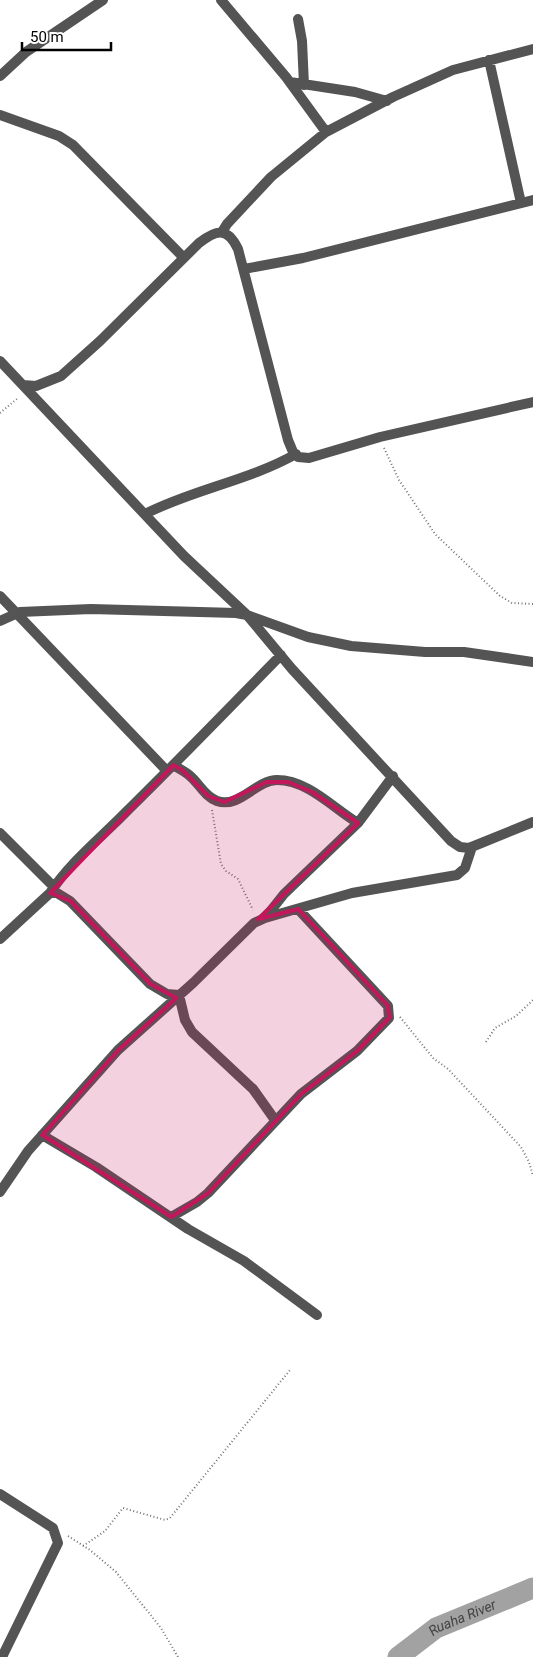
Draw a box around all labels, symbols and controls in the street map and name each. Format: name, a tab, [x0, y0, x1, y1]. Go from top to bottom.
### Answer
scale bar	[22, 20, 111, 52]
text: 50 m	[30, 28, 64, 46]
water label: Ruaha River	[425, 1596, 499, 1639]

